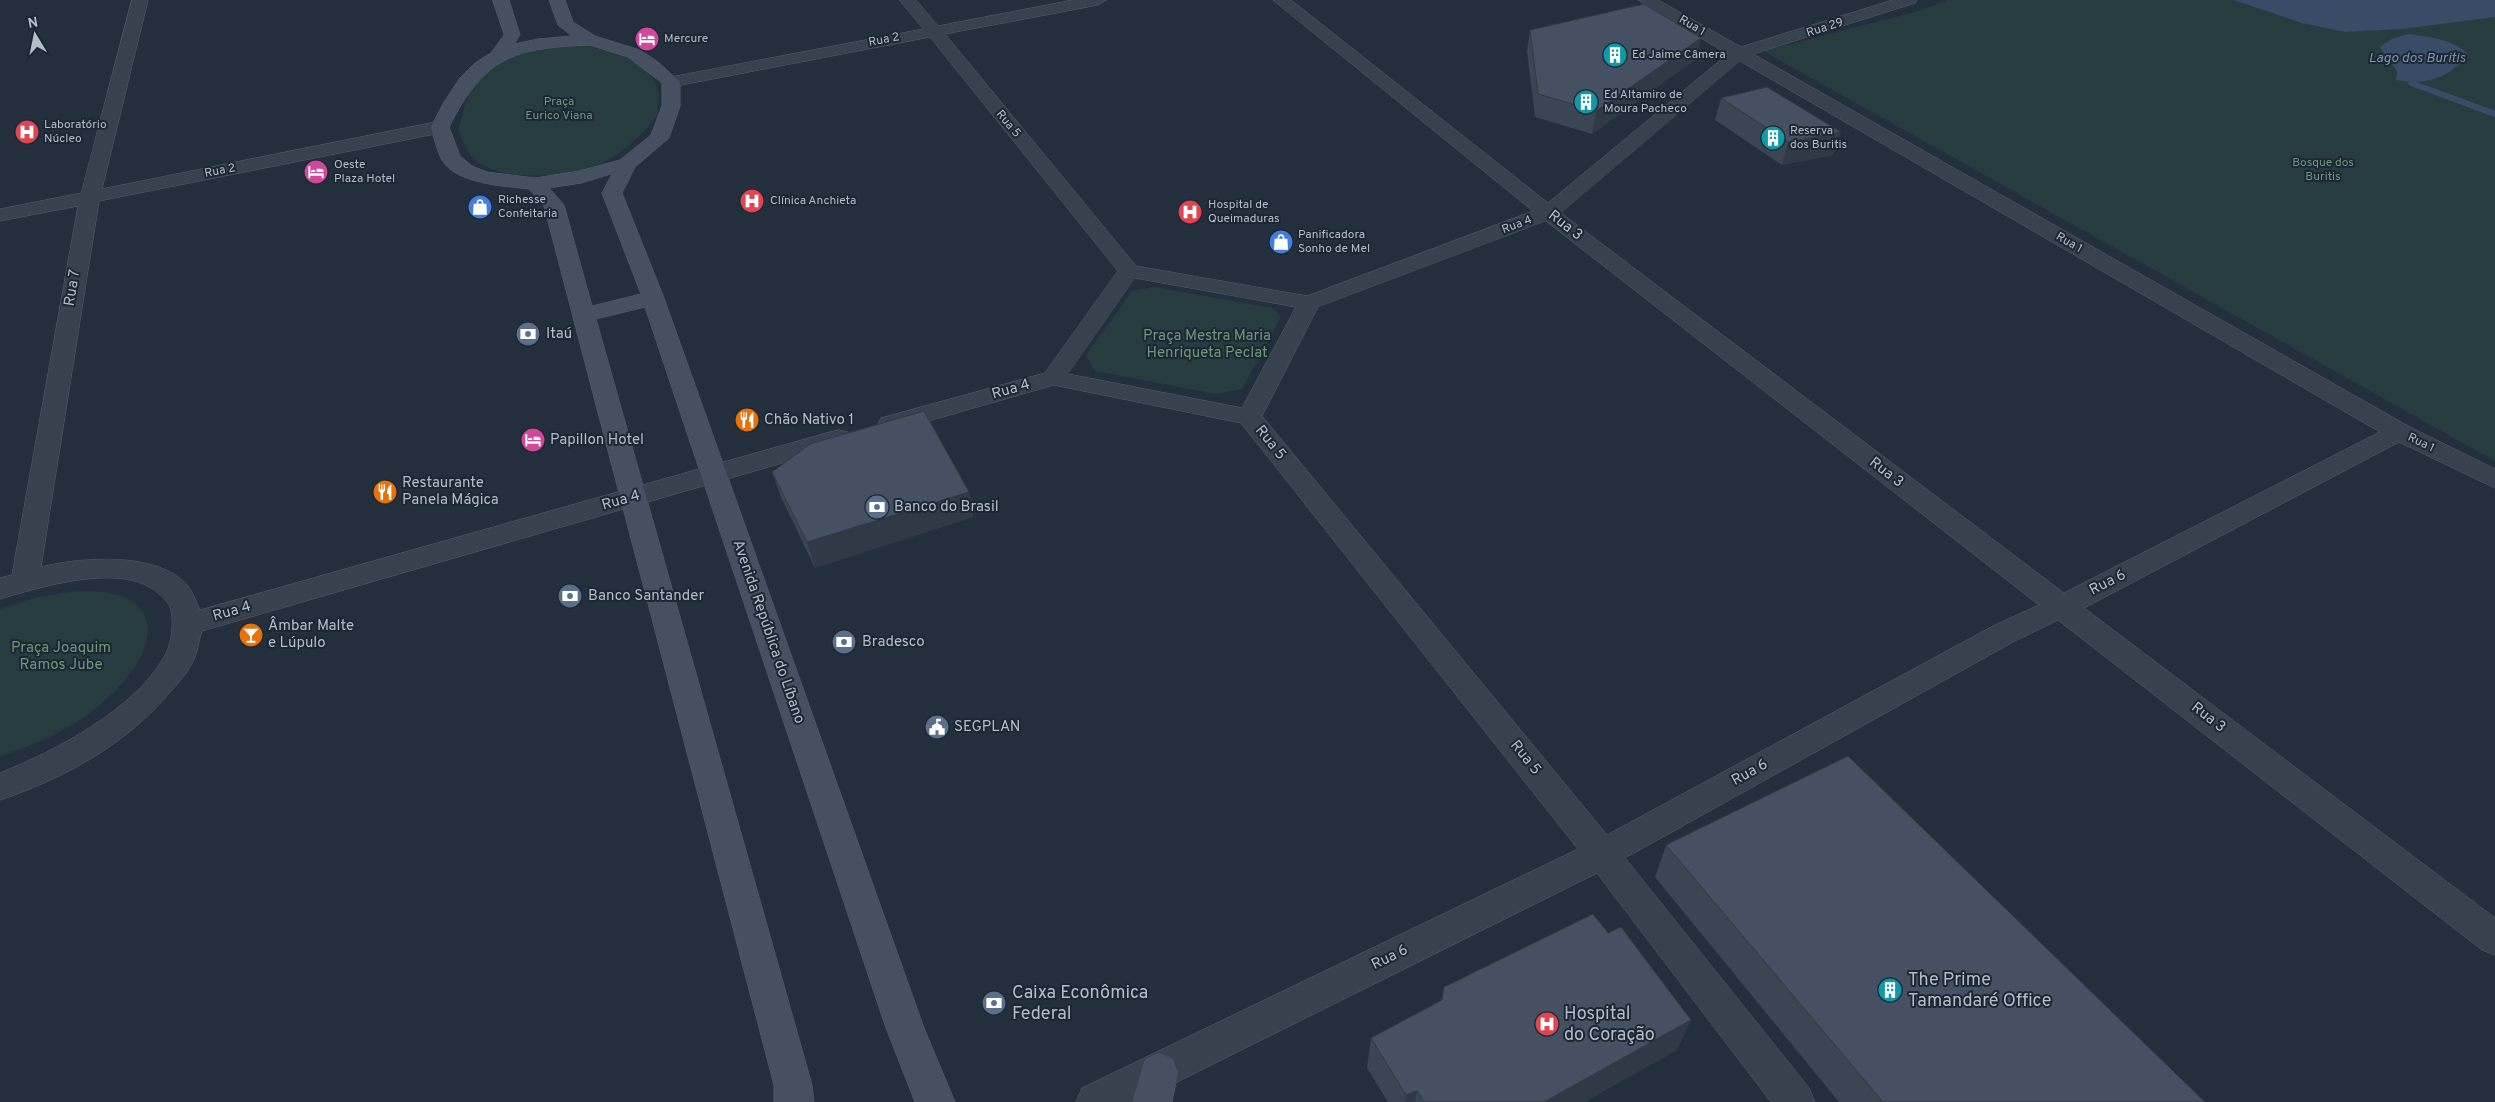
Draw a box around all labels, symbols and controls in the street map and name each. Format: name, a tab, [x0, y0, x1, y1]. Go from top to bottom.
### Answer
north arrow	[10, 10, 60, 60]
street label: Rua 1	[1676, 12, 1708, 40]
text: N	[27, 14, 39, 33]
street label: Rua 29	[1804, 14, 1846, 42]
hotel icon: Mercure	[634, 26, 660, 52]
street label: Rua 2	[867, 29, 901, 51]
place label: Mercure	[664, 31, 708, 47]
building icon: Ed Jaime Câmera	[1602, 42, 1628, 68]
place label: Ed Jaime Câmera	[1632, 47, 1726, 63]
water label: Lago dos Buritis	[2368, 50, 2466, 67]
place label: Ed Altamiro de Moura Pacheco	[1604, 87, 1687, 117]
building icon: Ed Altamiro de Moura Pacheco	[1573, 89, 1599, 115]
park label: Praça Eurico Viana	[525, 94, 593, 124]
street label: Rua 5	[992, 107, 1024, 141]
place label: Laboratório Núcleo	[44, 117, 107, 147]
hospital icon: Laboratório Núcleo	[14, 119, 40, 145]
place label: Reserva dos Buritis	[1790, 123, 1847, 153]
building icon: Reserva dos Buritis	[1760, 125, 1786, 151]
park label: Bosque dos Buritis	[2292, 155, 2354, 185]
place label: Oeste Plaza Hotel	[334, 157, 395, 187]
hotel icon: Oeste Plaza Hotel	[303, 159, 329, 185]
street label: Rua 2	[203, 160, 237, 182]
hospital icon: Clínica Anchieta	[739, 188, 765, 214]
place label: Richesse Confeitaria	[498, 192, 557, 222]
place label: Clínica Anchieta	[770, 193, 856, 209]
shop icon: Richesse Confeitaria	[467, 194, 493, 220]
place label: Hospital de Queimaduras	[1208, 197, 1280, 227]
hospital icon: Hospital de Queimaduras	[1177, 199, 1203, 225]
street label: Rua 3	[1544, 207, 1586, 245]
street label: Rua 4	[1500, 212, 1534, 238]
place label: Panificadora Sonho de Mel	[1298, 227, 1370, 257]
shop icon: Panificadora Sonho de Mel	[1268, 229, 1294, 255]
street label: Rua 1	[2053, 229, 2085, 257]
street label: Rua 7	[61, 268, 85, 308]
bank icon: Itaú	[515, 321, 541, 347]
place label: Itaú	[546, 325, 572, 344]
park label: Praça Mestra Maria Henriqueta Peclat	[1143, 327, 1271, 363]
street label: Rua 4	[990, 375, 1032, 405]
restaurant icon: Chão Nativo 1	[734, 407, 760, 433]
place label: Chão Nativo 1	[764, 411, 854, 430]
street label: Rua 5	[1250, 422, 1290, 464]
hotel icon: Papillon Hotel	[520, 427, 546, 453]
street label: Rua 1	[2405, 430, 2437, 456]
place label: Papillon Hotel	[550, 431, 644, 450]
street label: Rua 3	[1865, 454, 1907, 492]
place label: Restaurante Panela Mágica	[402, 474, 499, 510]
restaurant icon: Restaurante Panela Mágica	[372, 479, 398, 505]
street label: Rua 4	[600, 486, 642, 516]
bank icon: Banco do Brasil	[864, 494, 890, 520]
place label: Banco do Brasil	[894, 498, 999, 517]
street label: Avenida República do Líbano	[728, 538, 808, 726]
street label: Rua 6	[2086, 566, 2130, 600]
bank icon: Banco Santander	[557, 583, 583, 609]
place label: Banco Santander	[588, 587, 704, 606]
street label: Rua 4	[211, 597, 253, 627]
place label: Âmbar Malte e Lúpulo	[268, 616, 354, 653]
bar icon: Âmbar Malte e Lúpulo	[238, 622, 264, 648]
bank icon: Bradesco	[831, 629, 857, 655]
place label: Bradesco	[862, 633, 925, 652]
park label: Praça Joaquim Ramos Jube	[11, 639, 111, 675]
street label: Rua 3	[2187, 699, 2229, 737]
public building icon: SEGPLAN	[924, 714, 950, 740]
place label: SEGPLAN	[954, 718, 1020, 737]
street label: Rua 5	[1505, 737, 1545, 779]
street label: Rua 6	[1728, 755, 1772, 791]
street label: Rua 6	[1368, 941, 1412, 975]
place label: The Prime Tamandaré Office	[1908, 969, 2051, 1013]
building icon: The Prime Tamandaré Office	[1877, 977, 1903, 1003]
place label: Caixa Econômica Federal	[1012, 982, 1148, 1026]
bank icon: Caixa Econômica Federal	[981, 990, 1007, 1016]
place label: Hospital do Coração	[1564, 1003, 1655, 1047]
hospital icon: Hospital do Coração	[1534, 1011, 1560, 1037]

